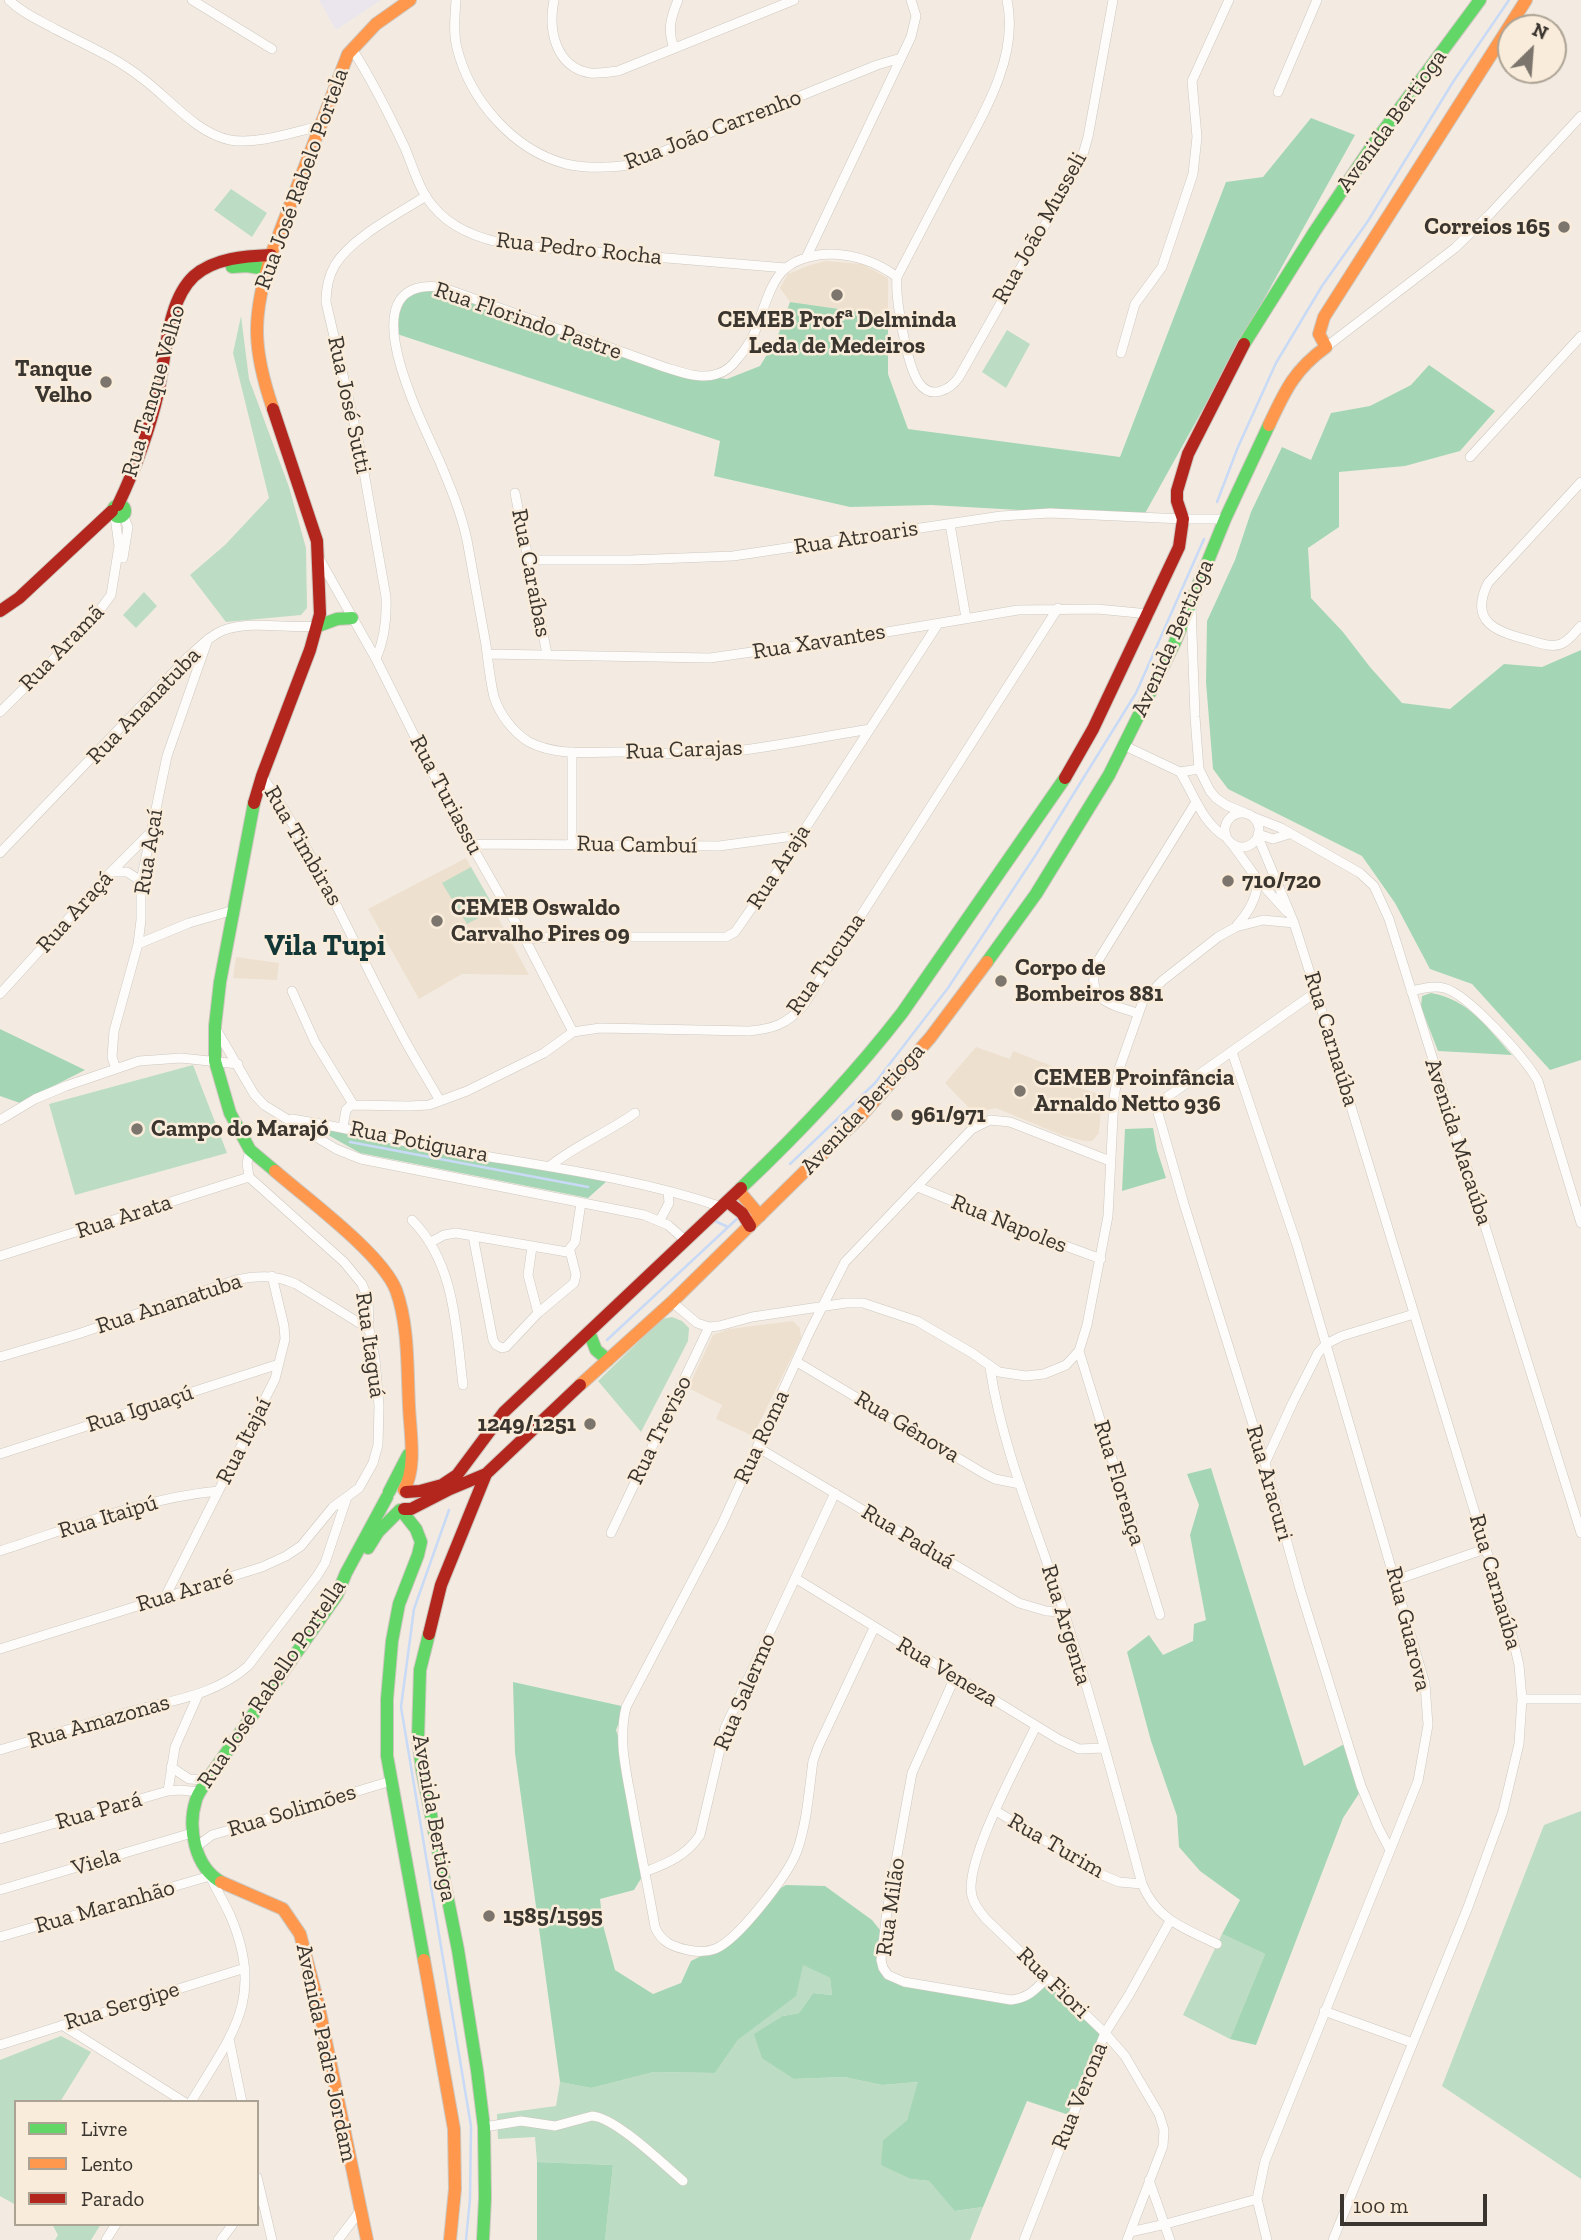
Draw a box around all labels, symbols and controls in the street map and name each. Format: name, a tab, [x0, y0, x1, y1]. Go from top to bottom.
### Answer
north arrow	[1497, 14, 1567, 84]
text: N	[1529, 18, 1552, 45]
street label: Avenida Bertioga	[1331, 44, 1453, 198]
street label: Rua José Rabelo Portela	[249, 65, 355, 293]
street label: Rua João Carrenho	[621, 84, 805, 176]
street label: Rua João Musseli	[987, 147, 1093, 309]
place label: Correios 165	[1424, 213, 1550, 241]
marker: Correios 165	[1556, 219, 1572, 235]
street label: Rua Pedro Rocha	[495, 227, 663, 271]
street label: Rua Florindo Pastre	[431, 276, 625, 366]
marker: CEMEB Profª Delminda Leda de Medeiros	[829, 287, 845, 303]
street label: Rua Tanque Velho	[116, 302, 192, 480]
place label: CEMEB Profª Delminda Leda de Medeiros	[718, 306, 956, 360]
street label: Rua José Sutti	[321, 334, 377, 476]
place label: Tanque Velho	[15, 355, 92, 409]
marker: Tanque Velho	[98, 374, 114, 390]
street label: Rua Caraíbas	[505, 507, 557, 639]
street label: Rua Atroaris	[792, 515, 920, 561]
street label: Avenida Bertioga	[1126, 555, 1220, 721]
street label: Rua Aramã	[14, 599, 110, 697]
street label: Rua Xavantes	[751, 618, 887, 666]
street label: Rua Ananatuba	[81, 642, 207, 770]
street label: Rua Turiassu	[403, 731, 489, 859]
street label: Rua Carajas	[625, 734, 743, 766]
street label: Rua Timbiras	[258, 781, 348, 911]
street label: Rua Açaí	[129, 807, 169, 897]
street label: Rua Araja	[741, 819, 817, 915]
street label: Rua Cambuí	[576, 830, 698, 860]
street label: Rua Araçá	[31, 865, 119, 959]
place label: 710/720	[1242, 867, 1321, 895]
marker: 710/720	[1220, 873, 1236, 889]
place label: CEMEB Oswaldo Carvalho Pires 09	[451, 894, 630, 948]
street label: Rua Tucuna	[781, 908, 871, 1020]
marker: CEMEB Oswaldo Carvalho Pires 09	[429, 913, 445, 929]
district label: Vila Tupi	[264, 928, 386, 964]
place label: Corpo de Bombeiros 881	[1015, 954, 1163, 1008]
street label: Rua Carnaúba	[1297, 968, 1365, 1110]
marker: Corpo de Bombeiros 881	[993, 973, 1009, 989]
street label: Avenida Bertioga	[795, 1038, 931, 1180]
street label: Avenida Macaúba	[1418, 1055, 1498, 1229]
place label: CEMEB Proinfância Arnaldo Netto 936	[1034, 1064, 1234, 1118]
marker: CEMEB Proinfância Arnaldo Netto 936	[1012, 1083, 1028, 1099]
place label: 961/971	[911, 1101, 986, 1129]
marker: 961/971	[889, 1107, 905, 1123]
place label: Campo do Marajó	[151, 1115, 328, 1143]
street label: Rua Potiguara	[348, 1115, 490, 1169]
marker: Campo do Marajó	[129, 1121, 145, 1137]
street label: Rua Napoles	[947, 1188, 1071, 1260]
street label: Rua Arata	[73, 1189, 175, 1245]
street label: Rua Ananatuba	[93, 1267, 245, 1341]
street label: Rua Itaguá	[349, 1290, 391, 1400]
street label: Rua Treviso	[622, 1371, 698, 1489]
street label: Rua Iguaçú	[83, 1379, 197, 1439]
street label: Rua Gênova	[850, 1385, 964, 1469]
street label: Rua Roma	[728, 1386, 796, 1488]
street label: Rua Itajaí	[210, 1393, 278, 1489]
place label: 1249/1251	[478, 1410, 576, 1438]
marker: 1249/1251	[582, 1416, 598, 1432]
street label: Rua Florença	[1087, 1417, 1151, 1549]
street label: Rua Aracuri	[1239, 1422, 1299, 1544]
street label: Rua Itaipú	[55, 1489, 161, 1545]
street label: Rua Paduá	[856, 1498, 960, 1576]
street label: Rua Carnaúba	[1462, 1511, 1528, 1653]
street label: Rua Argenta	[1035, 1562, 1097, 1688]
street label: Rua Araré	[133, 1563, 237, 1619]
street label: Rua Guarova	[1379, 1564, 1437, 1694]
street label: Rua José Rabello Portella	[192, 1574, 352, 1794]
street label: Rua Salermo	[708, 1629, 782, 1755]
street label: Rua Veneza	[891, 1631, 1003, 1713]
street label: Rua Amazonas	[25, 1689, 173, 1755]
street label: Avenida Bertioga	[406, 1732, 462, 1904]
street label: Rua Solimões	[225, 1778, 359, 1844]
street label: Rua Pará	[53, 1786, 145, 1836]
street label: Rua Turim	[1003, 1807, 1109, 1885]
street label: Viela	[69, 1842, 123, 1882]
street label: Rua Milão	[870, 1856, 912, 1958]
street label: Rua Maranhão	[32, 1874, 178, 1940]
place label: 1585/1595	[503, 1902, 603, 1930]
marker: 1585/1595	[481, 1908, 497, 1924]
street label: Avenida Padre Jordam	[289, 1942, 363, 2164]
street label: Rua Fiori	[1011, 1942, 1095, 2024]
street label: Rua Sergipe	[61, 1975, 183, 2037]
street label: Rua Verona	[1046, 2038, 1114, 2154]
legend	[14, 2100, 259, 2226]
text: Livre	[81, 2116, 127, 2141]
text: Lento	[81, 2151, 133, 2176]
scale bar	[1343, 2180, 1490, 2224]
text: Parado	[81, 2186, 144, 2211]
text: 100 m	[1353, 2193, 1408, 2218]

